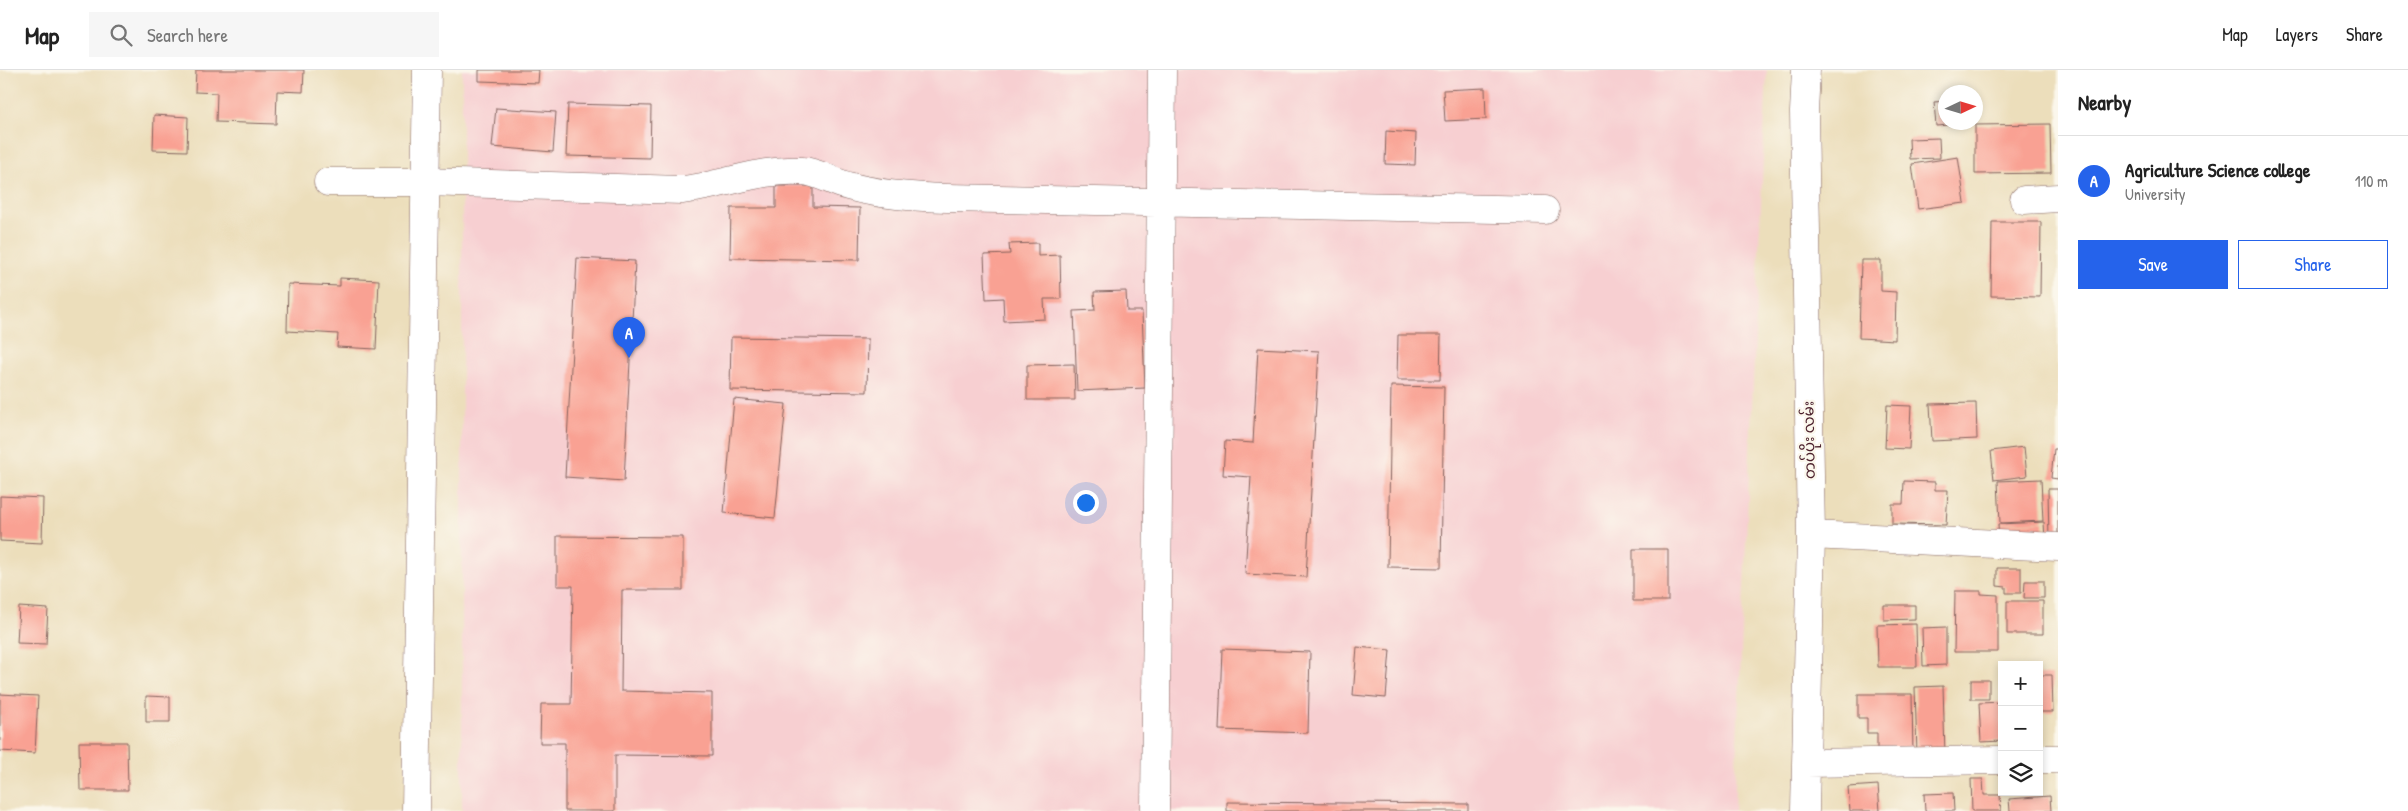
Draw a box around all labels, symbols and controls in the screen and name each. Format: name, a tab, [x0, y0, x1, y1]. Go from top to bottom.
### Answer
search box	[89, 12, 439, 57]
text: Map	[25, 19, 59, 51]
icon: search	[107, 21, 135, 49]
text: Search here	[147, 22, 228, 48]
text: Map	[2222, 22, 2248, 47]
text: Layers	[2276, 22, 2318, 47]
text: Share	[2346, 22, 2383, 47]
north arrow	[1938, 85, 1983, 130]
text: Nearby	[2078, 88, 2131, 117]
text: Agriculture Science college	[2125, 157, 2310, 183]
text: A	[2090, 170, 2098, 192]
text: 110 m	[2355, 170, 2388, 192]
text: University	[2125, 183, 2186, 205]
button: Save	[2078, 240, 2228, 289]
button: Share	[2238, 240, 2388, 289]
pin: A	[613, 317, 645, 358]
street label: တပ်ပိုး လမ်း	[1797, 401, 1822, 479]
your location	[1073, 490, 1099, 516]
map controls	[1998, 661, 2043, 796]
button: +	[1998, 661, 2043, 706]
button: −	[1998, 706, 2043, 751]
button: layers	[1998, 751, 2043, 796]

